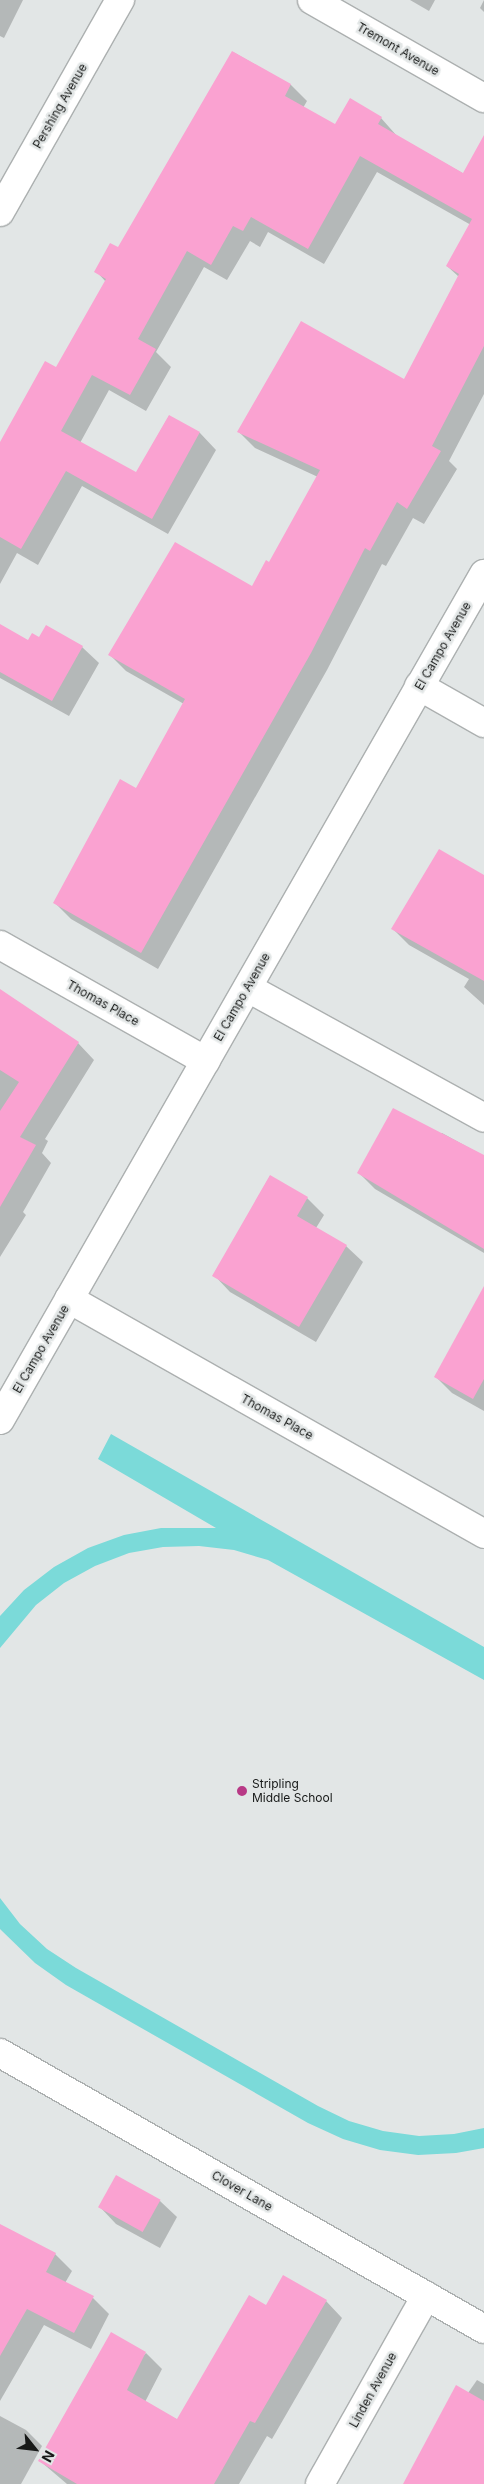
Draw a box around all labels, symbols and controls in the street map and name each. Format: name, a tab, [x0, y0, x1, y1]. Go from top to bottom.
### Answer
street label: Tremont Avenue	[354, 20, 442, 78]
street label: Pershing Avenue	[30, 61, 90, 151]
street label: El Campo Avenue	[412, 599, 474, 693]
street label: El Campo Avenue	[211, 950, 273, 1044]
street label: Thomas Place	[64, 977, 142, 1029]
street label: El Campo Avenue	[10, 1302, 72, 1396]
street label: Thomas Place	[238, 1391, 316, 1443]
place label: Stripling Middle School	[252, 1777, 333, 1805]
marker: Stripling Middle School	[236, 1785, 248, 1797]
street label: Clover Lane	[209, 2168, 275, 2214]
street label: Linden Avenue	[346, 2350, 400, 2430]
north arrow	[10, 2424, 60, 2474]
text: N	[39, 2448, 59, 2465]

